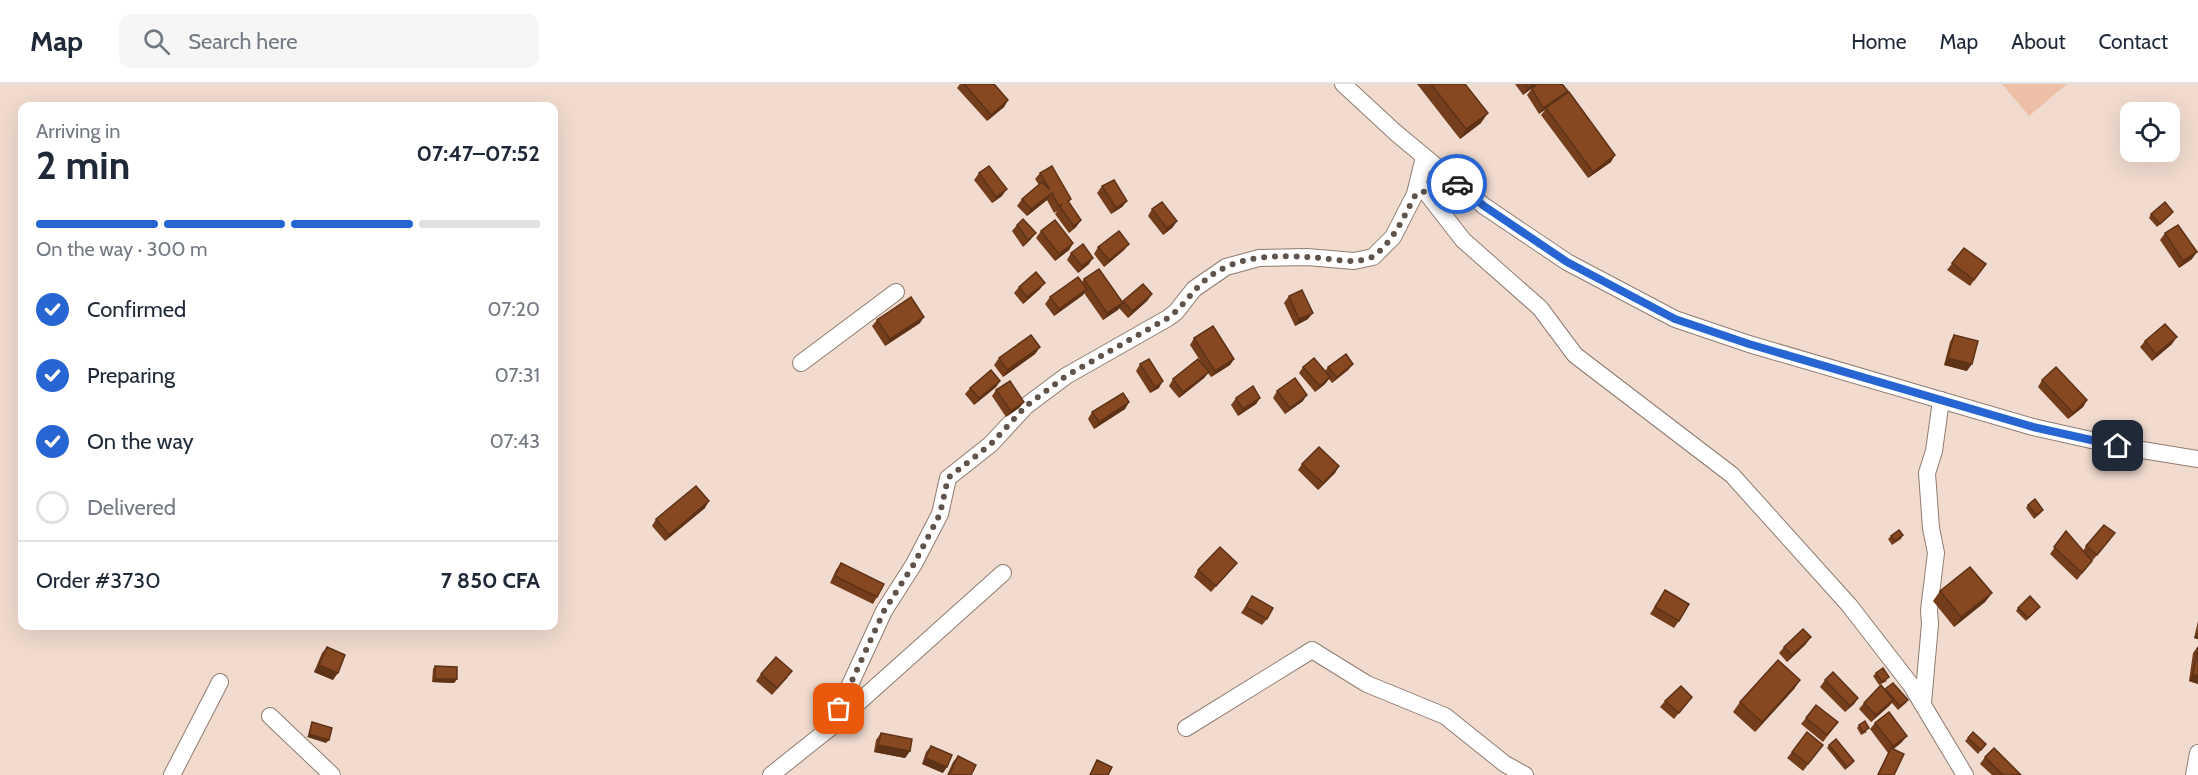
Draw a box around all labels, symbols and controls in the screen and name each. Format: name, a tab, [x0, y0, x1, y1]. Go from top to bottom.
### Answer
search box	[119, 14, 539, 68]
text: Map	[30, 24, 83, 58]
icon: search	[140, 25, 173, 58]
text: Search here	[188, 28, 297, 55]
text: Home	[1851, 29, 1907, 54]
text: Map	[1940, 29, 1978, 54]
text: About	[2011, 29, 2065, 54]
text: Contact	[2098, 29, 2168, 54]
map controls	[2120, 102, 2180, 162]
button: locate	[2120, 102, 2180, 162]
text: Arriving in	[36, 119, 120, 143]
text: 07:47–07:52	[417, 140, 540, 167]
text: 2 min	[36, 141, 130, 189]
courier	[1427, 154, 1487, 214]
icon: car	[1441, 168, 1474, 201]
text: On the way · 300 m	[36, 237, 208, 261]
icon: check	[36, 293, 69, 326]
text: Confirmed	[87, 296, 186, 323]
text: 07:20	[488, 297, 540, 321]
icon: check	[36, 359, 69, 392]
text: Preparing	[87, 362, 175, 389]
text: 07:31	[495, 363, 540, 387]
pin	[2092, 420, 2143, 471]
icon: check	[36, 425, 69, 458]
text: On the way	[87, 428, 194, 455]
text: 07:43	[490, 429, 540, 453]
icon: home	[2101, 429, 2134, 462]
text: Delivered	[87, 494, 176, 521]
text: Order #3730	[36, 567, 161, 594]
text: 7 850 CFA	[441, 567, 540, 594]
pin	[813, 683, 864, 734]
icon: bag	[822, 692, 855, 725]

